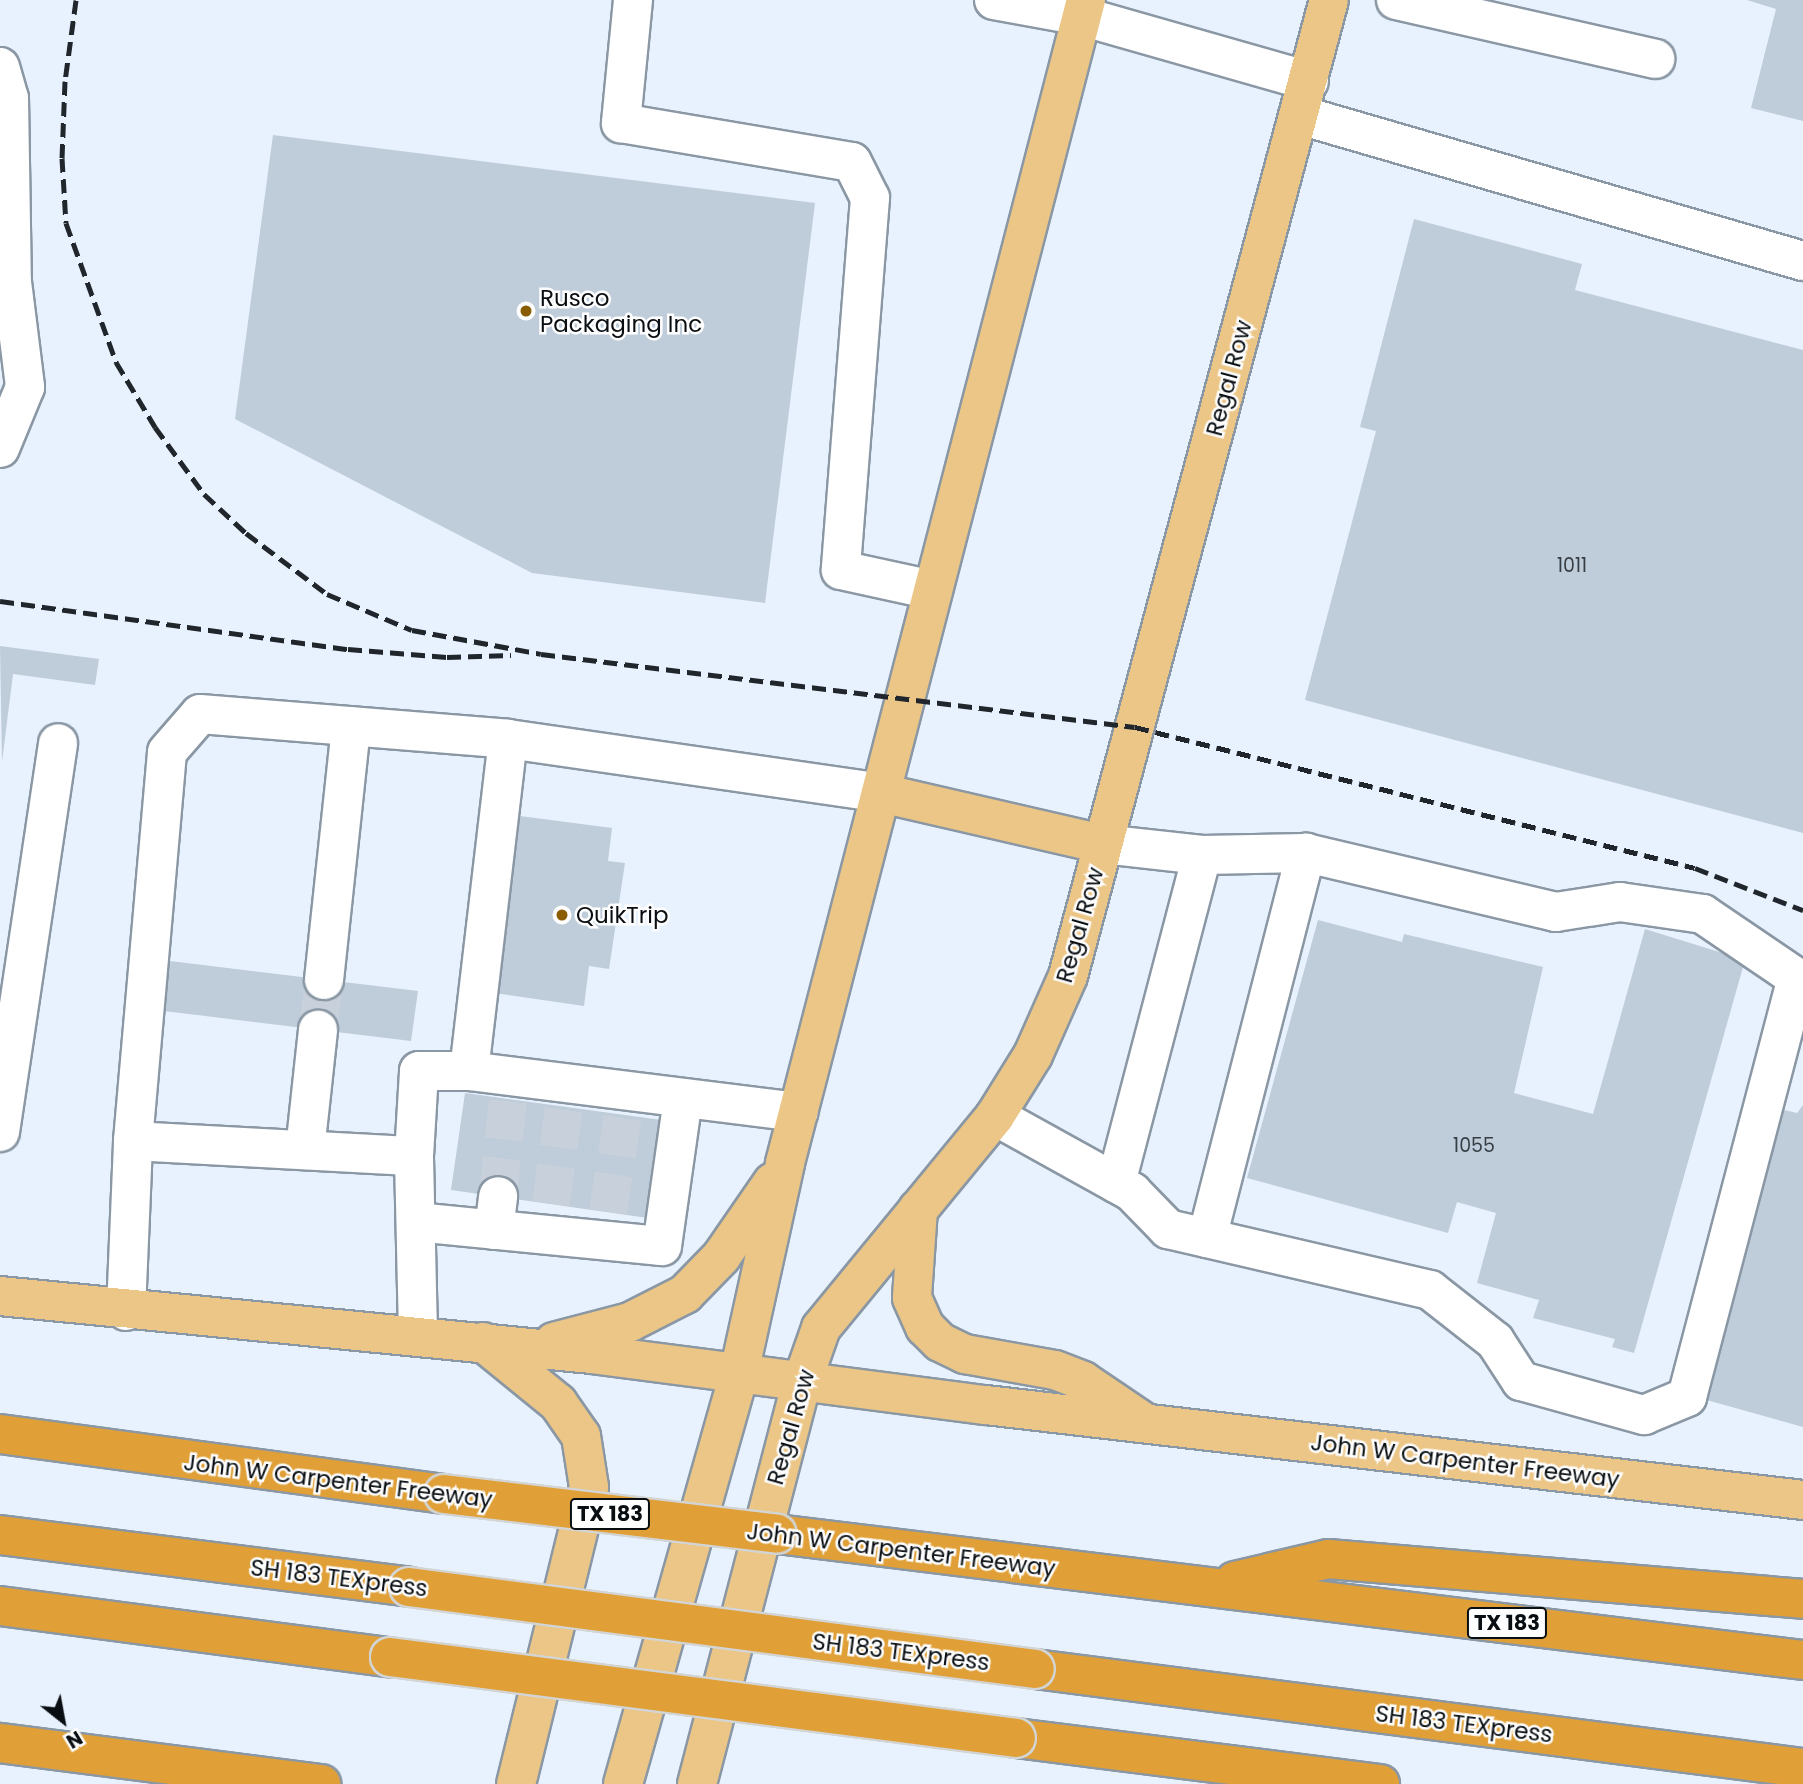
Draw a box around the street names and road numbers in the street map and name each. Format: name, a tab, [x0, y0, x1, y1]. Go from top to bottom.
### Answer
street label: Regal Row	[1200, 317, 1258, 439]
street label: Regal Row	[1050, 864, 1110, 986]
street label: Regal Row	[761, 1366, 821, 1488]
street label: John W Carpenter Freeway	[1309, 1428, 1621, 1494]
street label: John W Carpenter Freeway	[182, 1448, 494, 1514]
road number: TX 183	[570, 1496, 650, 1532]
street label: John W Carpenter Freeway	[745, 1517, 1057, 1583]
street label: SH 183 TEXpress	[249, 1553, 429, 1603]
road number: TX 183	[1467, 1606, 1547, 1640]
street label: SH 183 TEXpress	[811, 1627, 991, 1677]
street label: SH 183 TEXpress	[1374, 1699, 1554, 1749]

